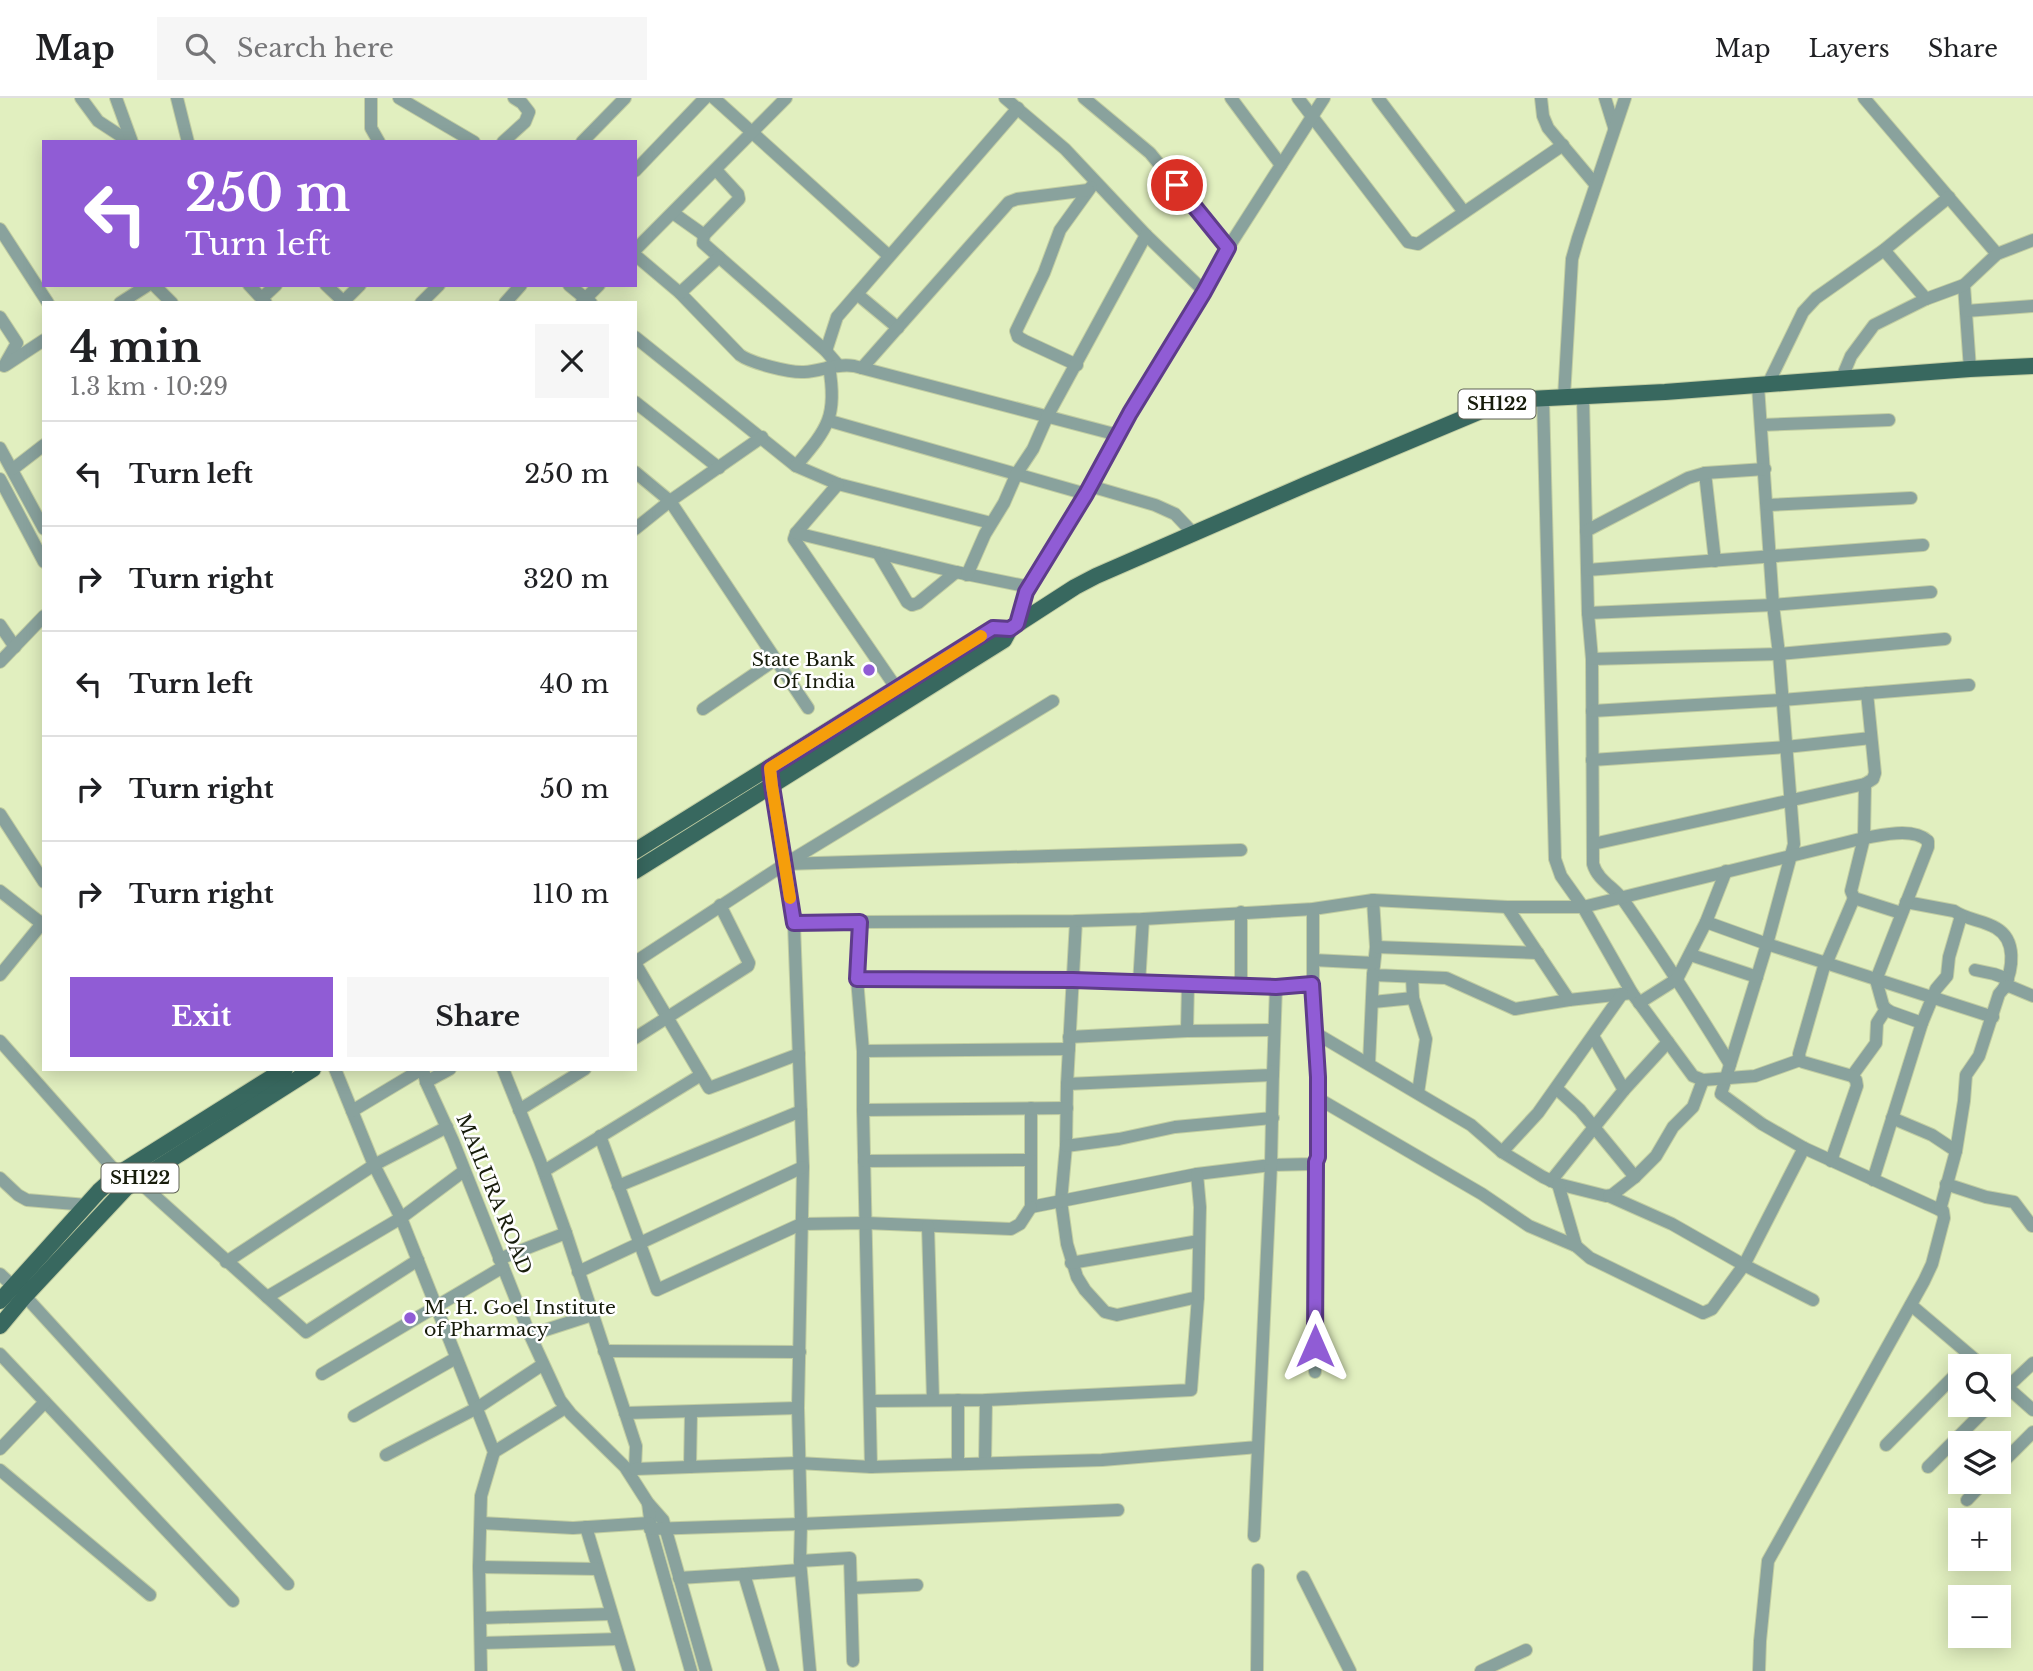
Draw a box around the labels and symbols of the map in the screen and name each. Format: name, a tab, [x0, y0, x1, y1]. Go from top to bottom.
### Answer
pin	[1147, 155, 1207, 215]
road number: SH122	[1458, 390, 1536, 418]
place label: State Bank Of India	[752, 648, 855, 693]
marker: State Bank Of India	[861, 662, 877, 678]
street label: MAILURA ROAD	[451, 1110, 537, 1278]
road number: SH122	[102, 1163, 178, 1192]
place label: M. H. Goel Institute of Pharmacy	[424, 1296, 616, 1341]
position arrow	[1278, 1309, 1352, 1383]
marker: M. H. Goel Institute of Pharmacy	[402, 1310, 418, 1326]

